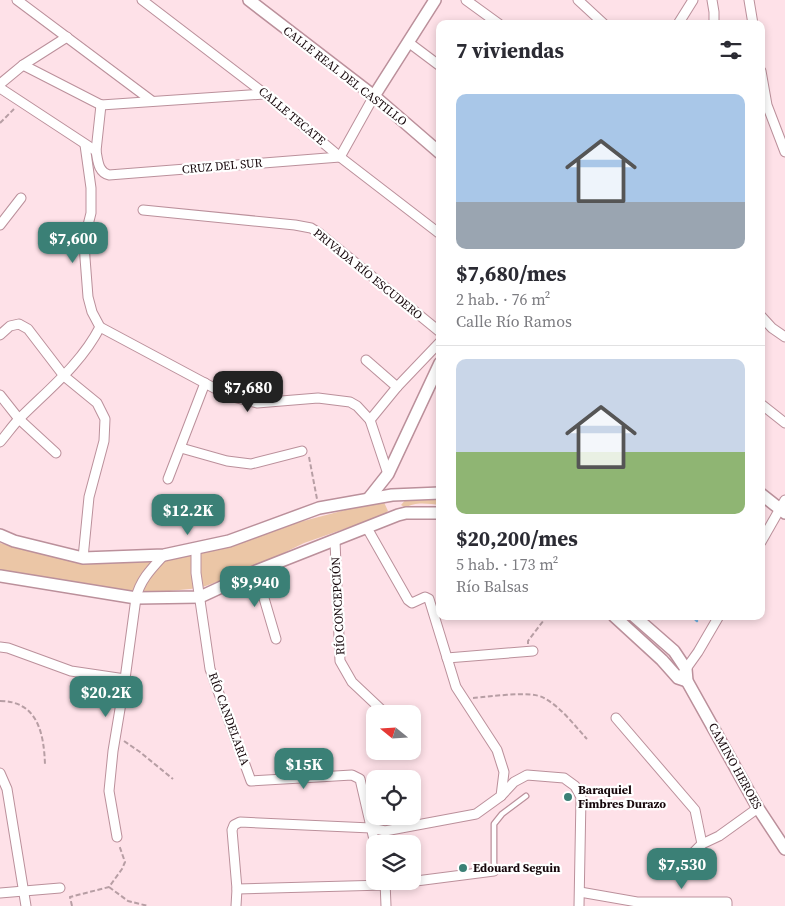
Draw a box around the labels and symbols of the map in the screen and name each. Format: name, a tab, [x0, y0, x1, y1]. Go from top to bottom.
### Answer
street label: CALLE REAL DEL CASTILLO	[280, 23, 410, 129]
street label: CALLE TECATE	[255, 83, 329, 149]
street label: CRUZ DEL SUR	[181, 155, 263, 177]
pin: $7,600	[32, 222, 114, 264]
street label: PRIVADA RÍO ESCUDERO	[310, 225, 426, 323]
pin: $7,680	[207, 370, 289, 413]
pin: $12.2K	[147, 494, 229, 536]
street label: RÍO CONCEPCIÓN	[327, 556, 349, 656]
pin: $9,940	[214, 566, 296, 608]
street label: RÍO CANDELARIA	[205, 670, 253, 768]
pin: $20.2K	[65, 676, 147, 718]
north arrow	[366, 705, 421, 760]
street label: CAMINO HEROES	[705, 720, 765, 812]
pin: $15K	[274, 748, 334, 790]
place label: Baraquiel Fimbres Durazo	[578, 782, 666, 812]
marker: Baraquiel Fimbres Durazo	[562, 791, 574, 803]
pin: $7,530	[641, 848, 723, 890]
place label: Edouard Seguin	[473, 860, 561, 876]
marker: Edouard Seguin	[457, 862, 469, 874]

